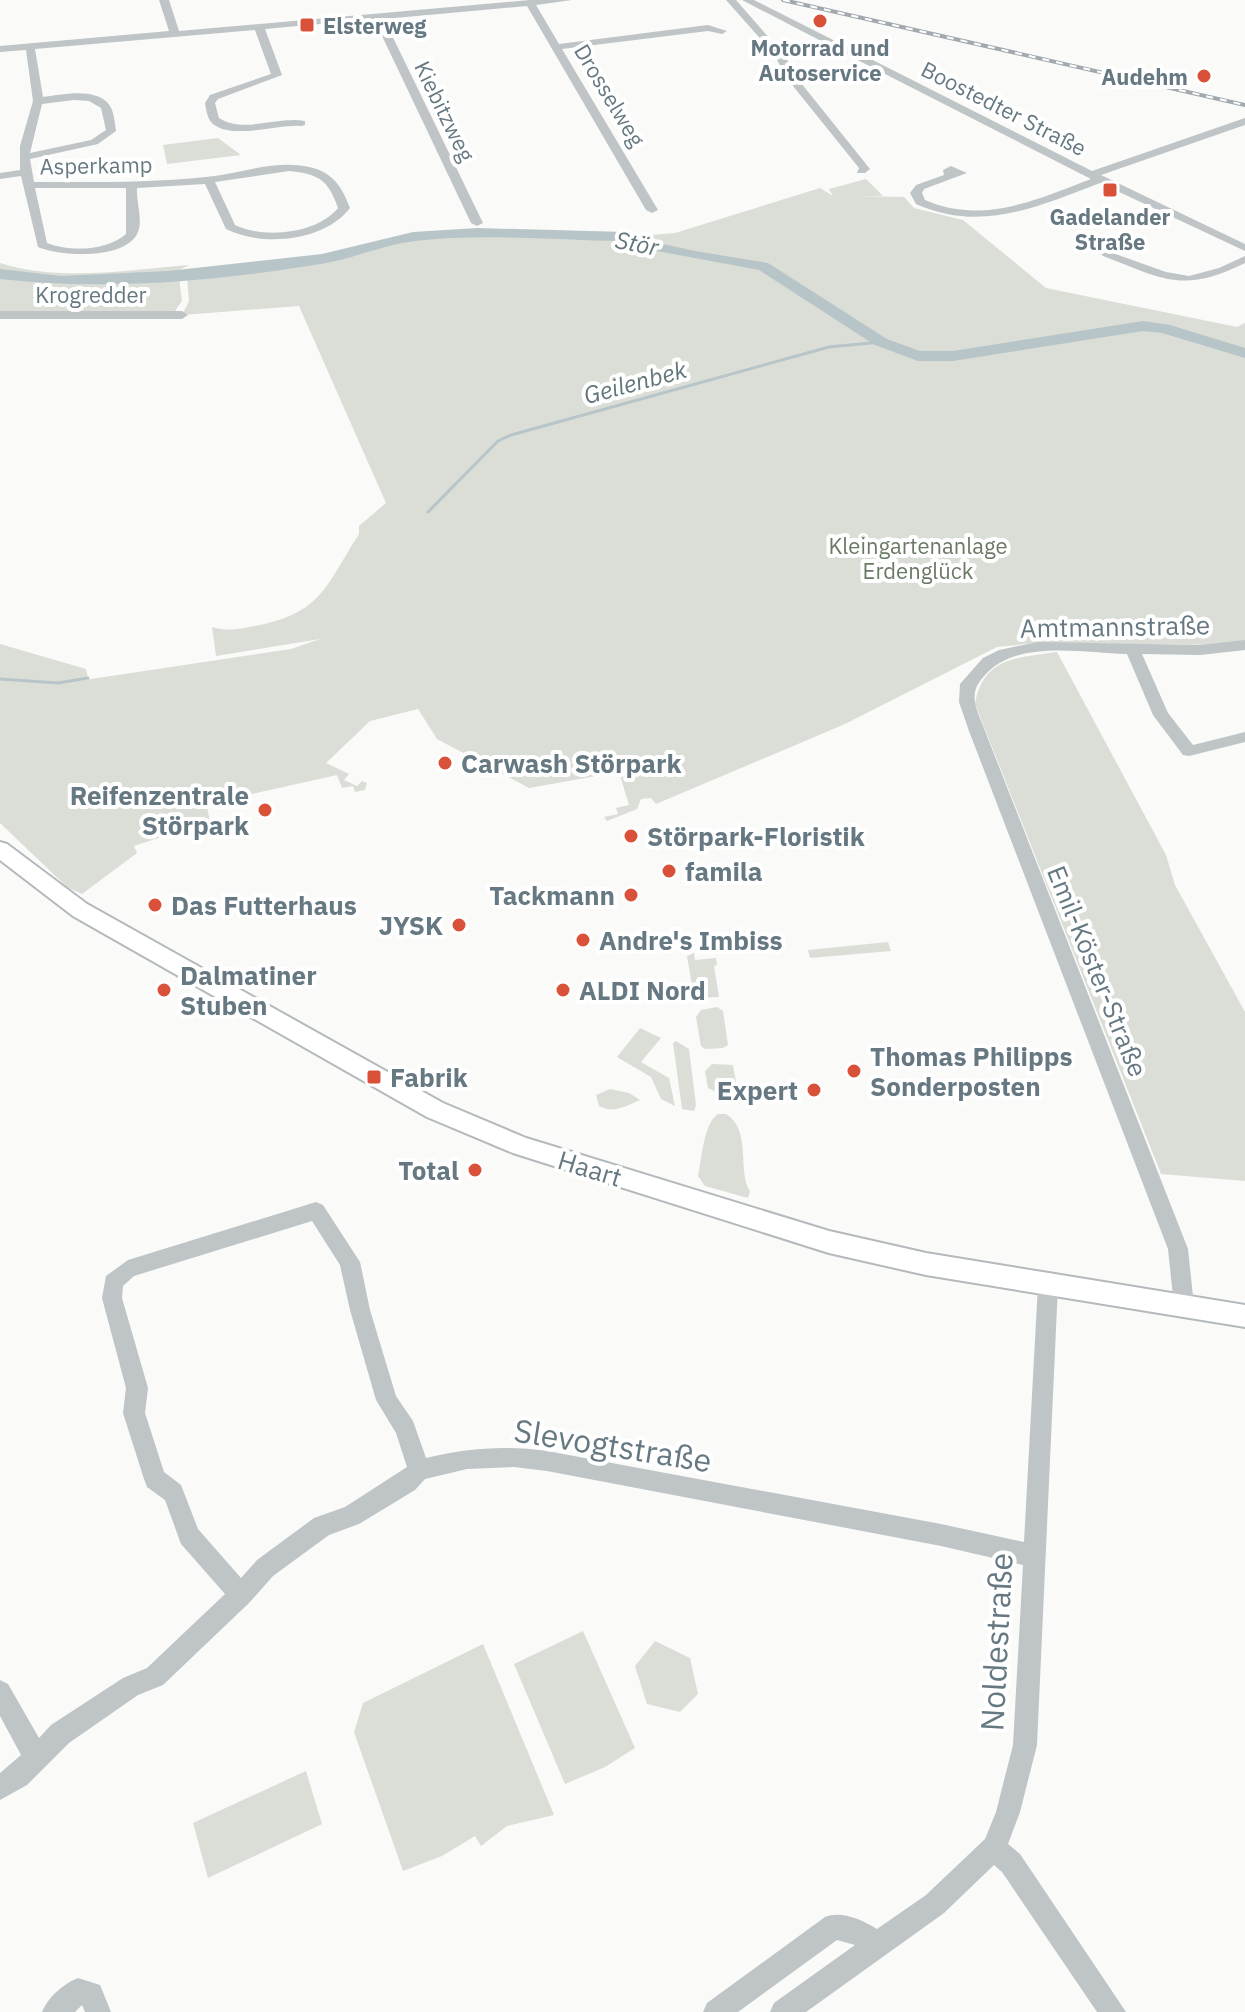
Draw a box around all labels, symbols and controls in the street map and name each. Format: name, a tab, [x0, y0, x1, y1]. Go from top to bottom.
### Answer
place label: Elsterweg	[323, 11, 427, 40]
marker: Motorrad und Autoservice	[811, 12, 829, 30]
marker: Elsterweg	[298, 16, 316, 34]
place label: Motorrad und Autoservice	[750, 33, 890, 87]
street label: Drosselweg	[568, 38, 652, 152]
street label: Boostedter Straße	[917, 54, 1091, 162]
street label: Kiebitzweg	[408, 56, 482, 166]
place label: Audehm	[1101, 62, 1188, 91]
marker: Audehm	[1195, 67, 1213, 85]
street label: Asperkamp	[39, 150, 153, 180]
marker: Gadelander Straße	[1101, 181, 1119, 199]
place label: Gadelander Straße	[1049, 202, 1171, 256]
water label: Stör	[613, 223, 663, 263]
street label: Krogredder	[35, 280, 147, 309]
water label: Geilenbek	[580, 353, 690, 411]
park label: Kleingartenanlage Erdenglück	[828, 531, 1008, 585]
street label: Amtmannstraße	[1019, 607, 1211, 645]
place label: Carwash Störpark	[461, 746, 682, 780]
marker: Carwash Störpark	[436, 754, 454, 772]
place label: Reifenzentrale Störpark	[70, 778, 249, 842]
marker: Reifenzentrale Störpark	[256, 801, 274, 819]
place label: Störpark-Floristik	[647, 819, 865, 853]
marker: Störpark-Floristik	[622, 827, 640, 845]
place label: famila	[685, 854, 763, 888]
street label: Emil-Köster-Straße	[1040, 860, 1156, 1082]
marker: famila	[660, 862, 678, 880]
place label: Tackmann	[489, 878, 615, 912]
marker: Tackmann	[622, 886, 640, 904]
place label: Das Futterhaus	[171, 888, 357, 922]
marker: Das Futterhaus	[146, 896, 164, 914]
place label: JYSK	[378, 908, 443, 942]
marker: JYSK	[450, 916, 468, 934]
place label: Andre's Imbiss	[599, 923, 783, 957]
marker: Andre's Imbiss	[574, 931, 592, 949]
place label: Dalmatiner Stuben	[180, 958, 317, 1022]
place label: ALDI Nord	[579, 973, 706, 1007]
marker: Dalmatiner Stuben	[155, 981, 173, 999]
marker: ALDI Nord	[554, 981, 572, 999]
place label: Thomas Philipps Sonderposten	[870, 1039, 1073, 1103]
place label: Fabrik	[390, 1060, 468, 1094]
marker: Thomas Philipps Sonderposten	[845, 1062, 863, 1080]
marker: Fabrik	[365, 1068, 383, 1086]
place label: Expert	[717, 1073, 798, 1107]
marker: Expert	[805, 1081, 823, 1099]
street label: Haart	[554, 1142, 626, 1194]
place label: Total	[398, 1153, 459, 1187]
marker: Total	[466, 1161, 484, 1179]
street label: Slevogtstraße	[511, 1409, 715, 1481]
street label: Noldestraße	[970, 1552, 1022, 1732]

